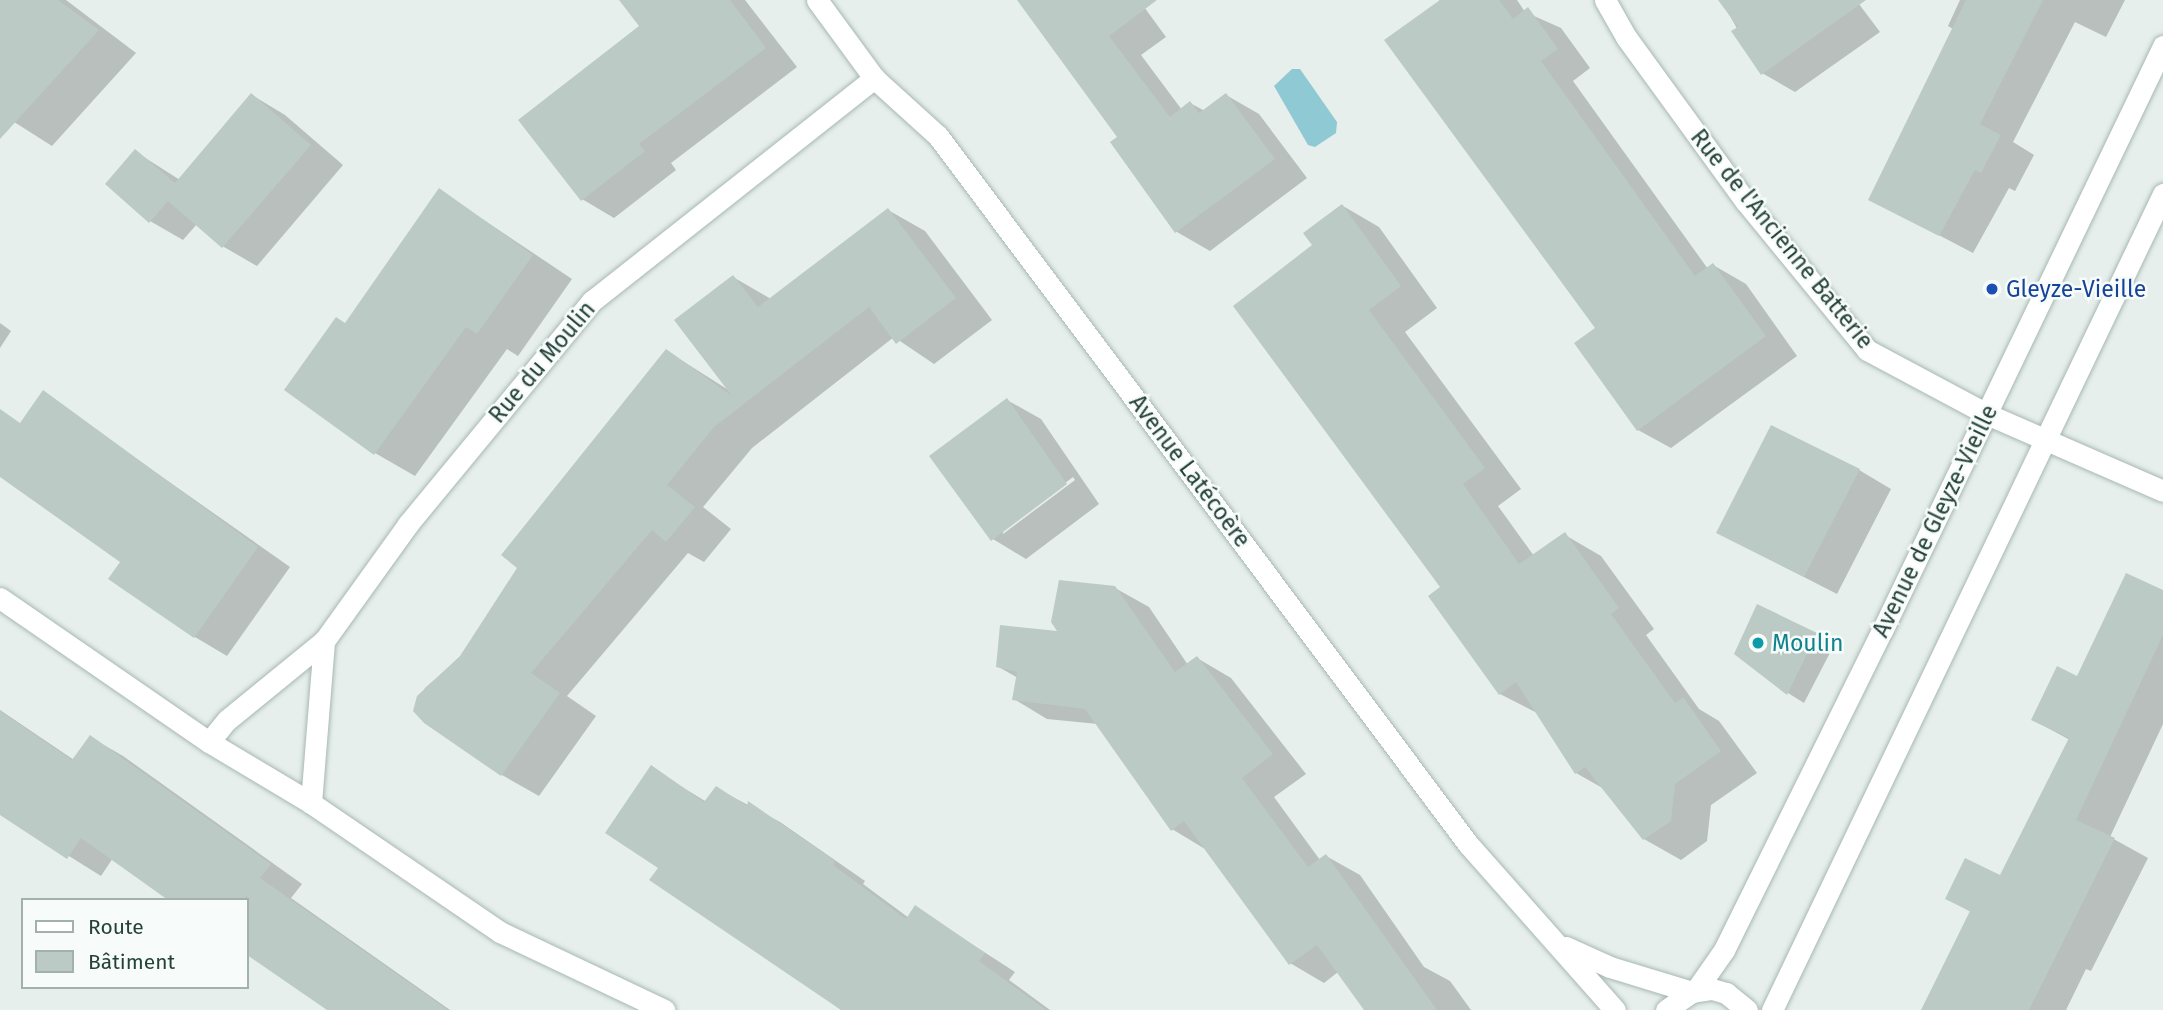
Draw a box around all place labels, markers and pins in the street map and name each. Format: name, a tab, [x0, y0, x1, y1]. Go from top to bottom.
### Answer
place label: Gleyze-Vieille	[2006, 275, 2146, 303]
marker: Gleyze-Vieille	[1984, 281, 2000, 297]
place label: Moulin	[1772, 629, 1843, 657]
marker: Moulin	[1750, 635, 1766, 651]

